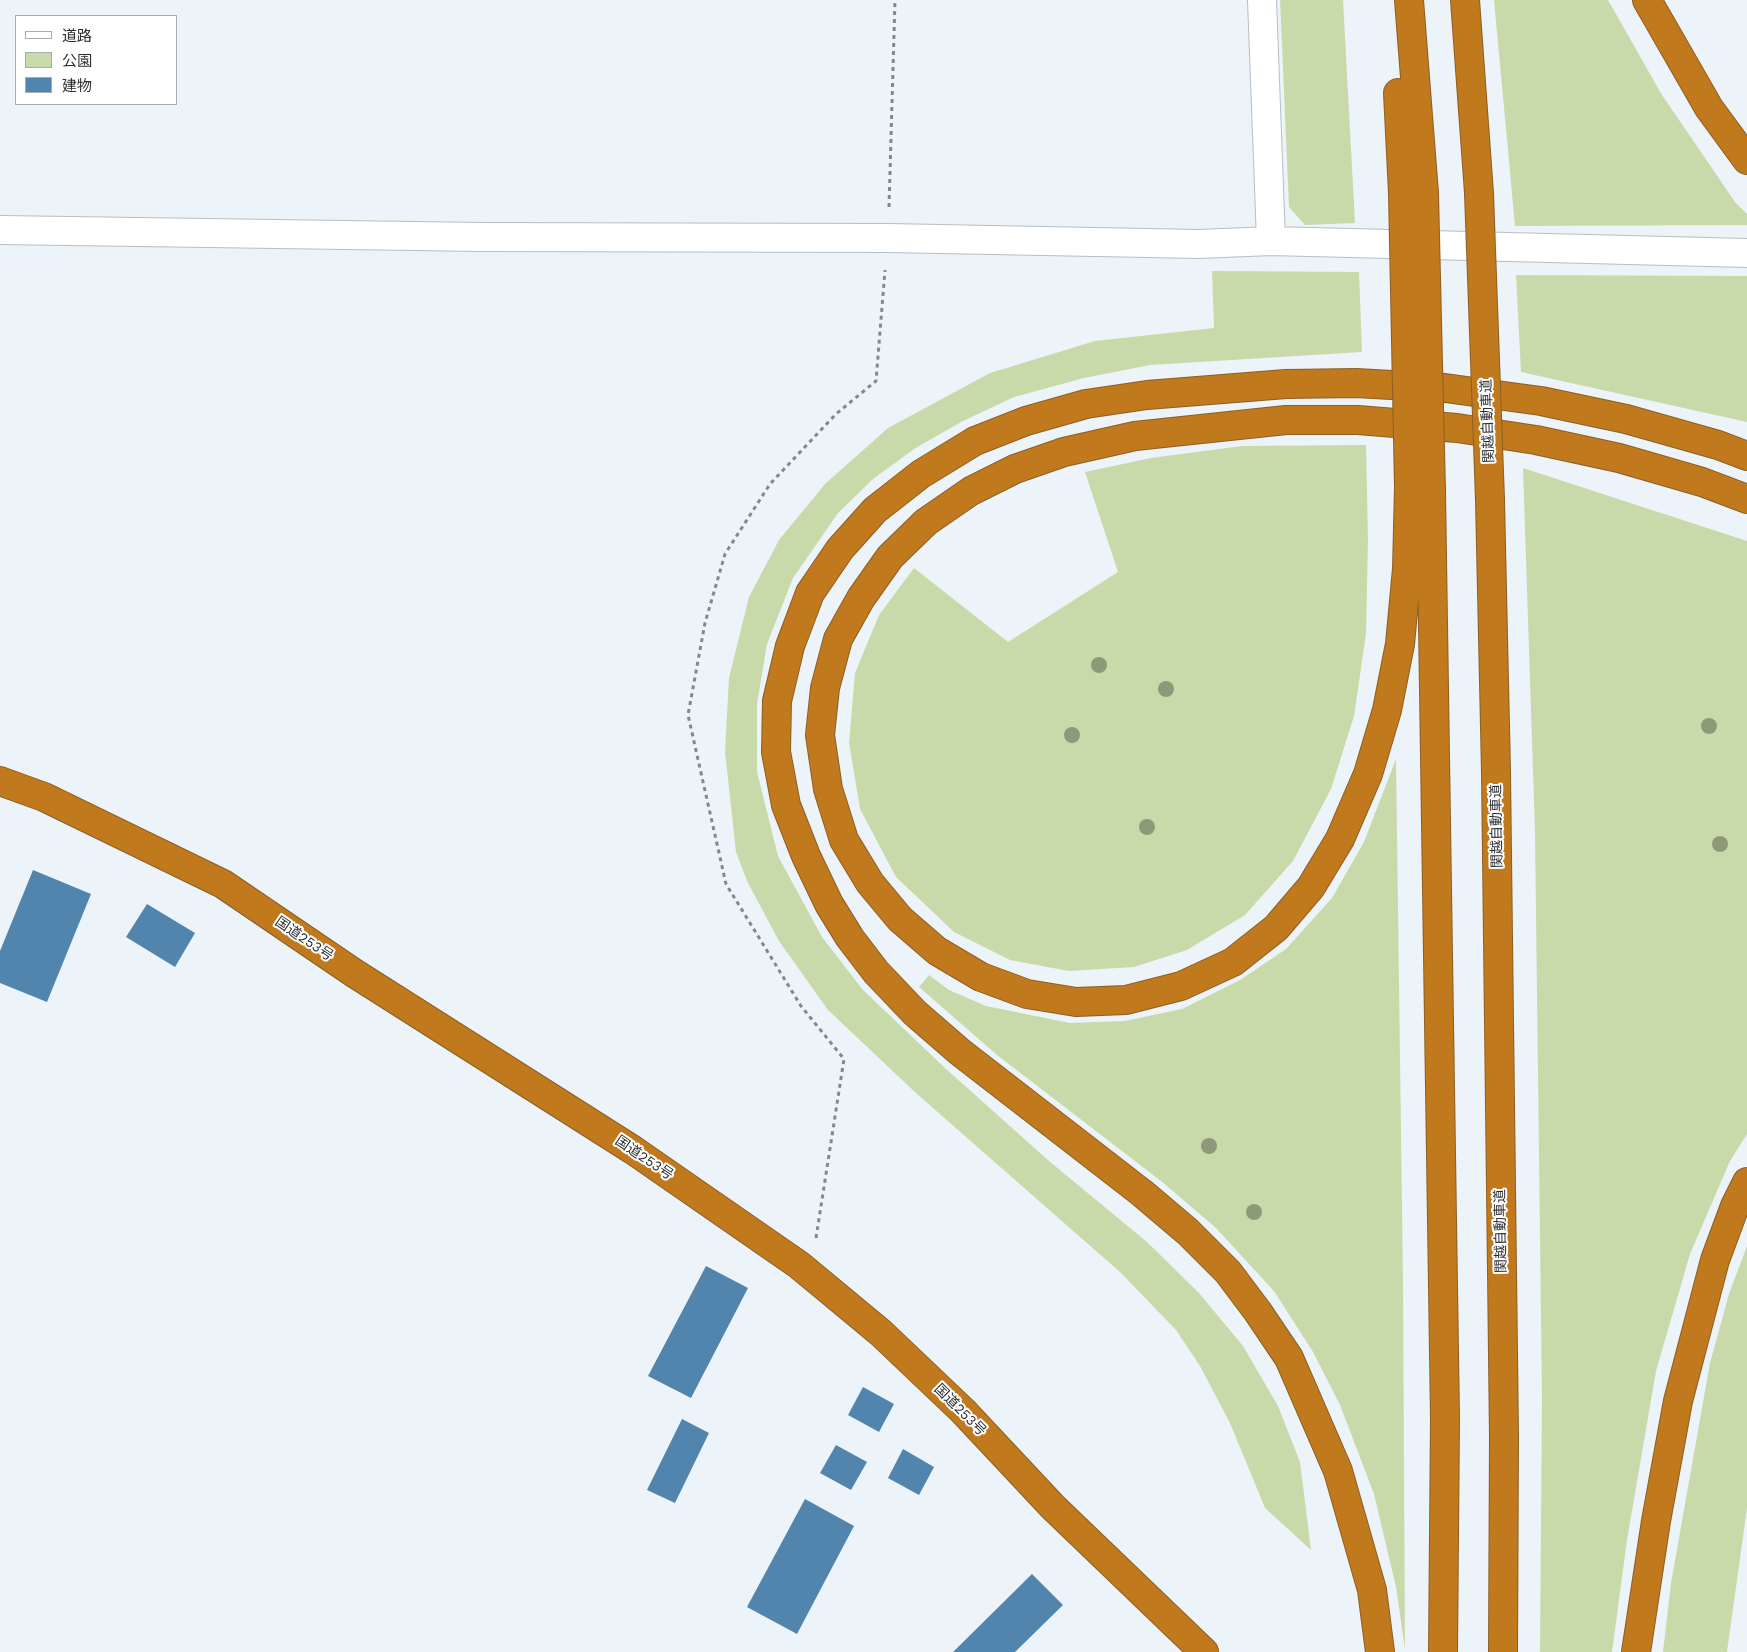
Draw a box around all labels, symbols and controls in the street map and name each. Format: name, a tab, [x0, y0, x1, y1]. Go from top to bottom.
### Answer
legend	[15, 15, 178, 105]
text: 道路	[62, 27, 92, 45]
text: 公園	[62, 52, 92, 70]
text: 建物	[62, 77, 92, 95]
street label: 関越自動車道	[1478, 379, 1498, 463]
street label: 関越自動車道	[1488, 784, 1506, 868]
street label: 国道253号	[272, 913, 336, 965]
street label: 国道253号	[612, 1132, 676, 1184]
street label: 関越自動車道	[1492, 1189, 1510, 1273]
street label: 国道253号	[931, 1381, 989, 1439]

